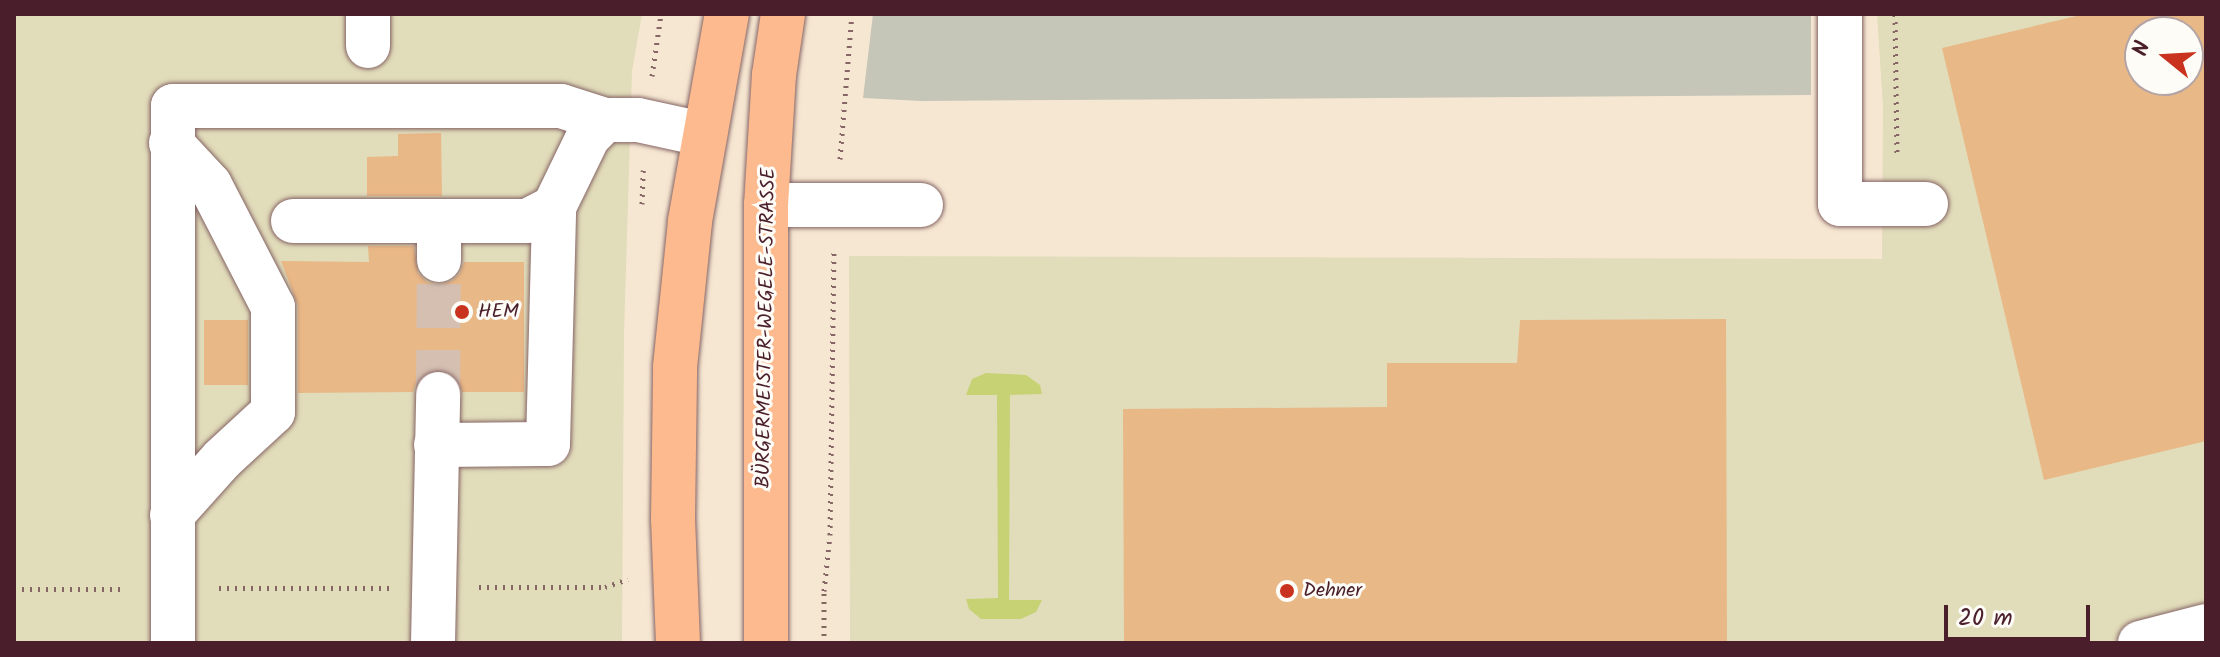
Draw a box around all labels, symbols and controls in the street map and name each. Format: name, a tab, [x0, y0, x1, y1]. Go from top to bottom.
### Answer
north arrow	[2124, 16, 2204, 96]
text: N	[2124, 37, 2161, 61]
street label: BÜRGERMEISTER-WEGELE-STRASSE	[752, 168, 782, 488]
place label: HEM	[478, 300, 519, 324]
marker: HEM	[453, 303, 471, 321]
place label: Dehner	[1303, 579, 1362, 603]
marker: Dehner	[1278, 582, 1296, 600]
scale bar	[1948, 589, 2094, 639]
text: 20 m	[1958, 599, 2013, 638]

